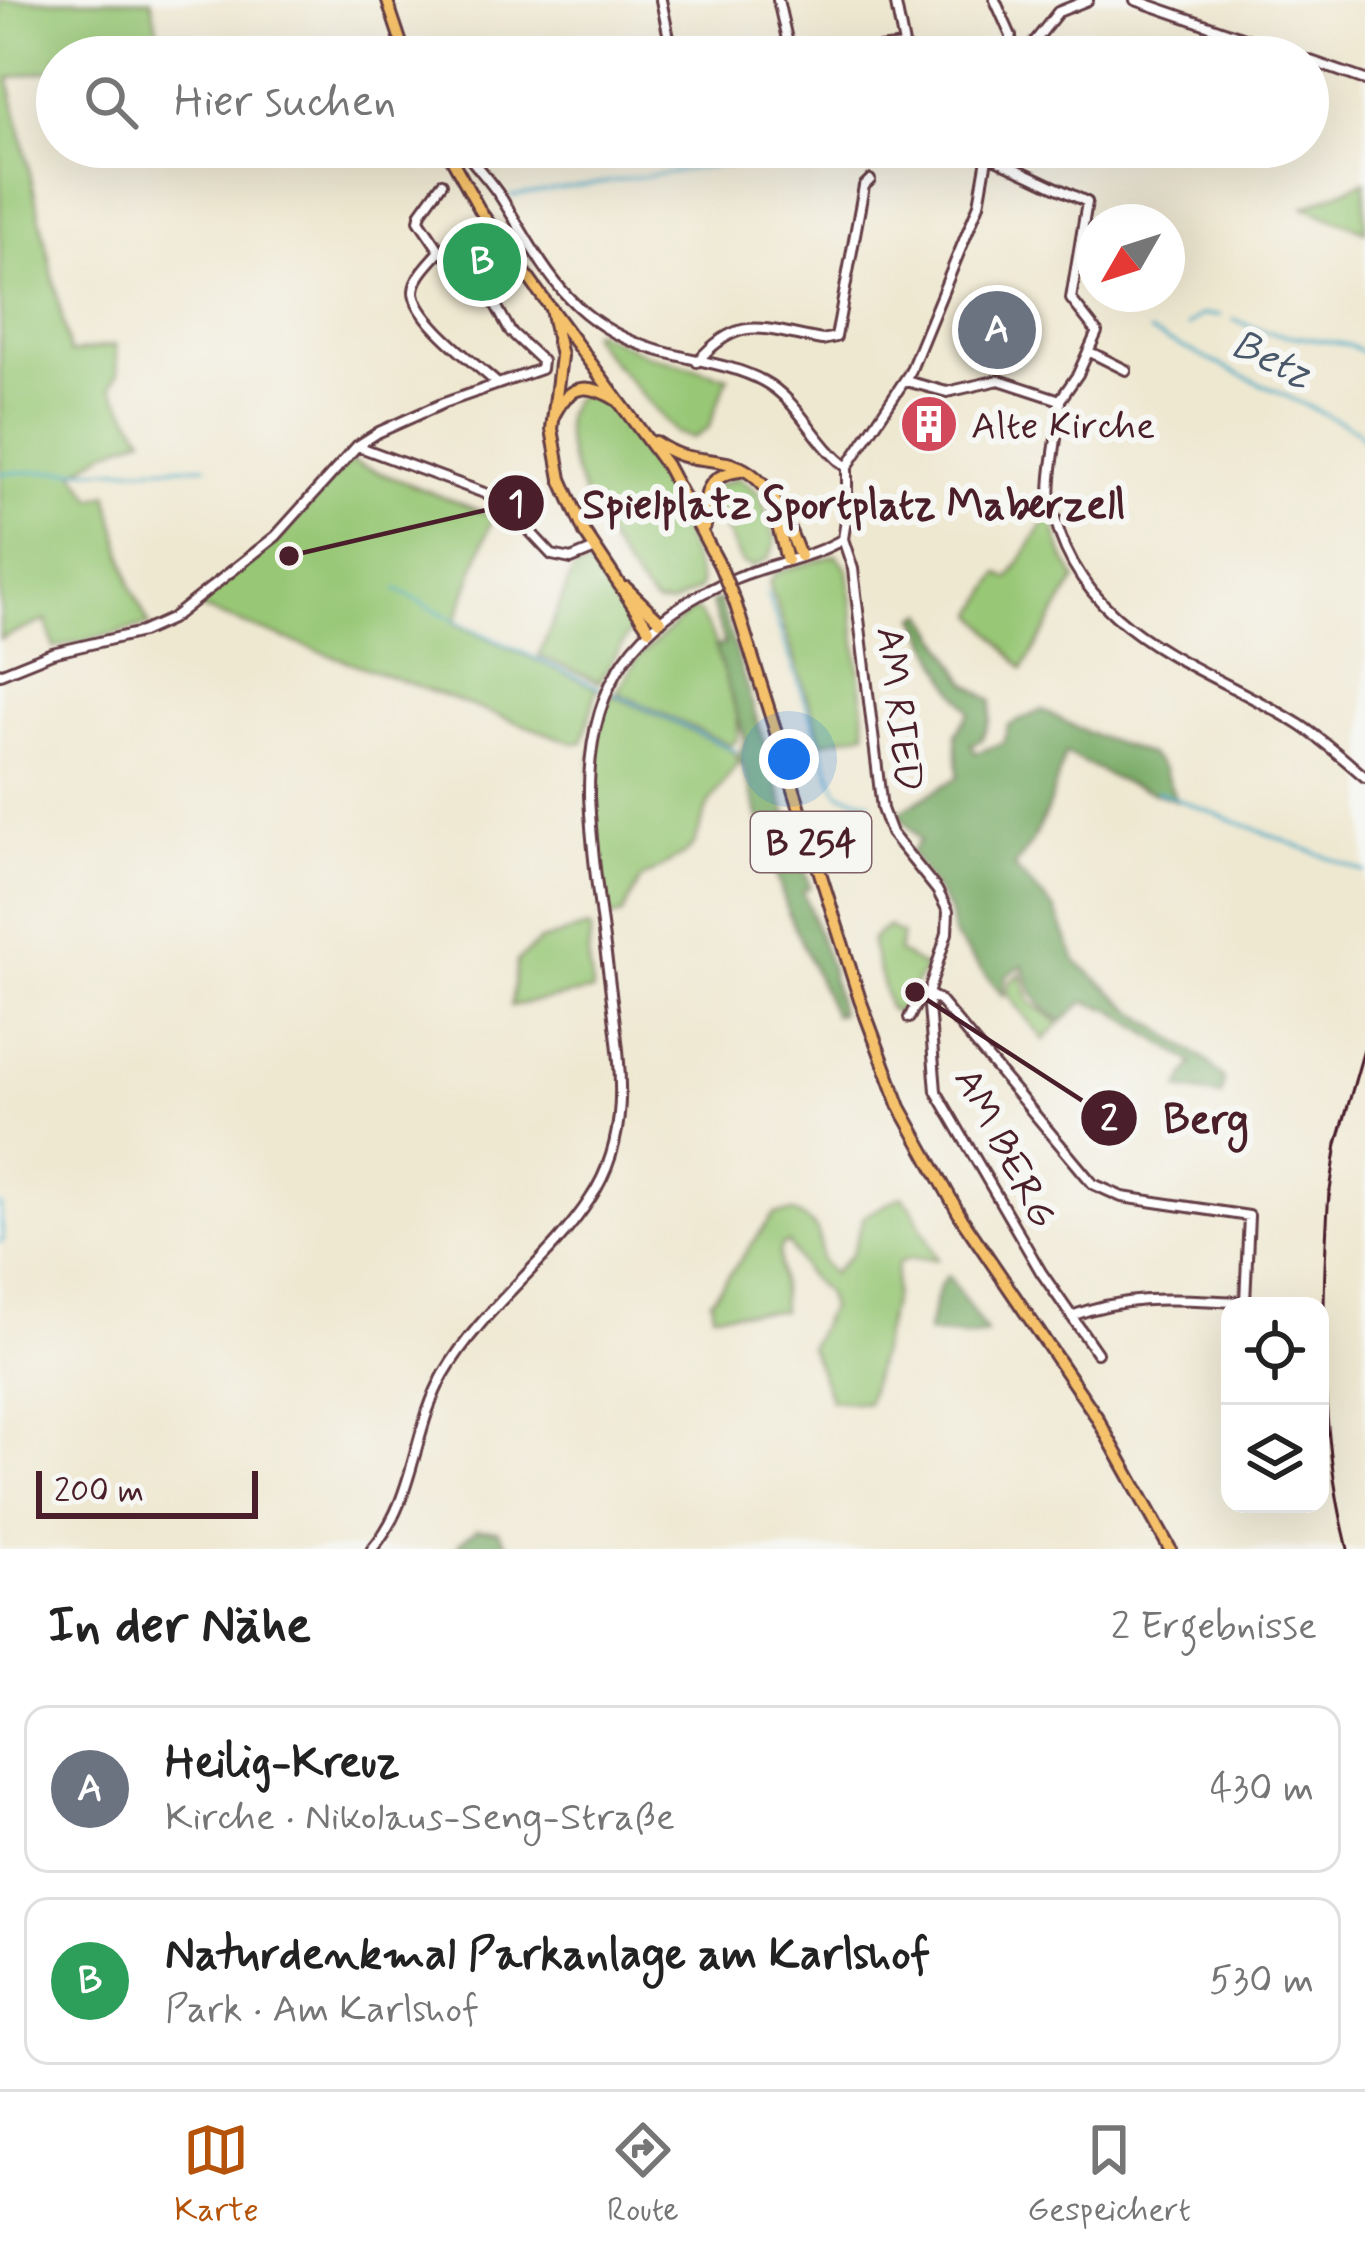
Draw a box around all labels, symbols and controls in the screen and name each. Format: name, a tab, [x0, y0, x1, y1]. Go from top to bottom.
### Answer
search box	[36, 36, 1329, 168]
icon: search	[78, 69, 144, 135]
text: Hier suchen	[174, 73, 396, 132]
north arrow	[1077, 204, 1185, 312]
pin: B	[443, 217, 521, 307]
pin: A	[958, 285, 1036, 375]
water label: Betz	[1222, 318, 1321, 403]
building icon: Alte Kirche	[898, 393, 960, 455]
place label: Alte Kirche	[971, 402, 1155, 453]
callout: Spielplatz Sportplatz Maberzell	[486, 464, 1162, 542]
text: Spielplatz Sportplatz Maberzell	[582, 479, 1126, 534]
text: 1	[508, 482, 524, 529]
street label: AM RIED	[862, 624, 933, 795]
your location	[759, 729, 819, 789]
road number: B 254	[751, 812, 871, 872]
street label: AM BERG	[940, 1060, 1067, 1238]
callout: Berg	[1079, 1079, 1272, 1157]
text: Berg	[1163, 1094, 1249, 1153]
text: 2	[1100, 1097, 1118, 1144]
map controls	[1221, 1297, 1329, 1513]
button: locate	[1221, 1297, 1329, 1405]
button: layers	[1221, 1405, 1329, 1513]
scale bar	[36, 1465, 258, 1518]
text: 200 m	[54, 1470, 144, 1514]
text: In der Nähe	[48, 1594, 311, 1660]
text: 2 Ergebnisse	[1111, 1602, 1317, 1653]
text: Heilig-Kreuz	[165, 1734, 400, 1793]
text: A	[77, 1764, 103, 1815]
text: 430 m	[1210, 1764, 1314, 1815]
text: Kirche · Nikolaus-Seng-Straße	[165, 1793, 675, 1844]
text: Naturdenkmal Parkanlage am Karlshof	[165, 1926, 930, 1985]
text: B	[78, 1956, 102, 2007]
text: 530 m	[1209, 1956, 1314, 2007]
text: Park · Am Karlshof	[165, 1985, 479, 2036]
tab: Karte	[174, 2117, 259, 2233]
tab: Route	[607, 2117, 679, 2233]
tab: Gespeichert	[1027, 2117, 1191, 2233]

